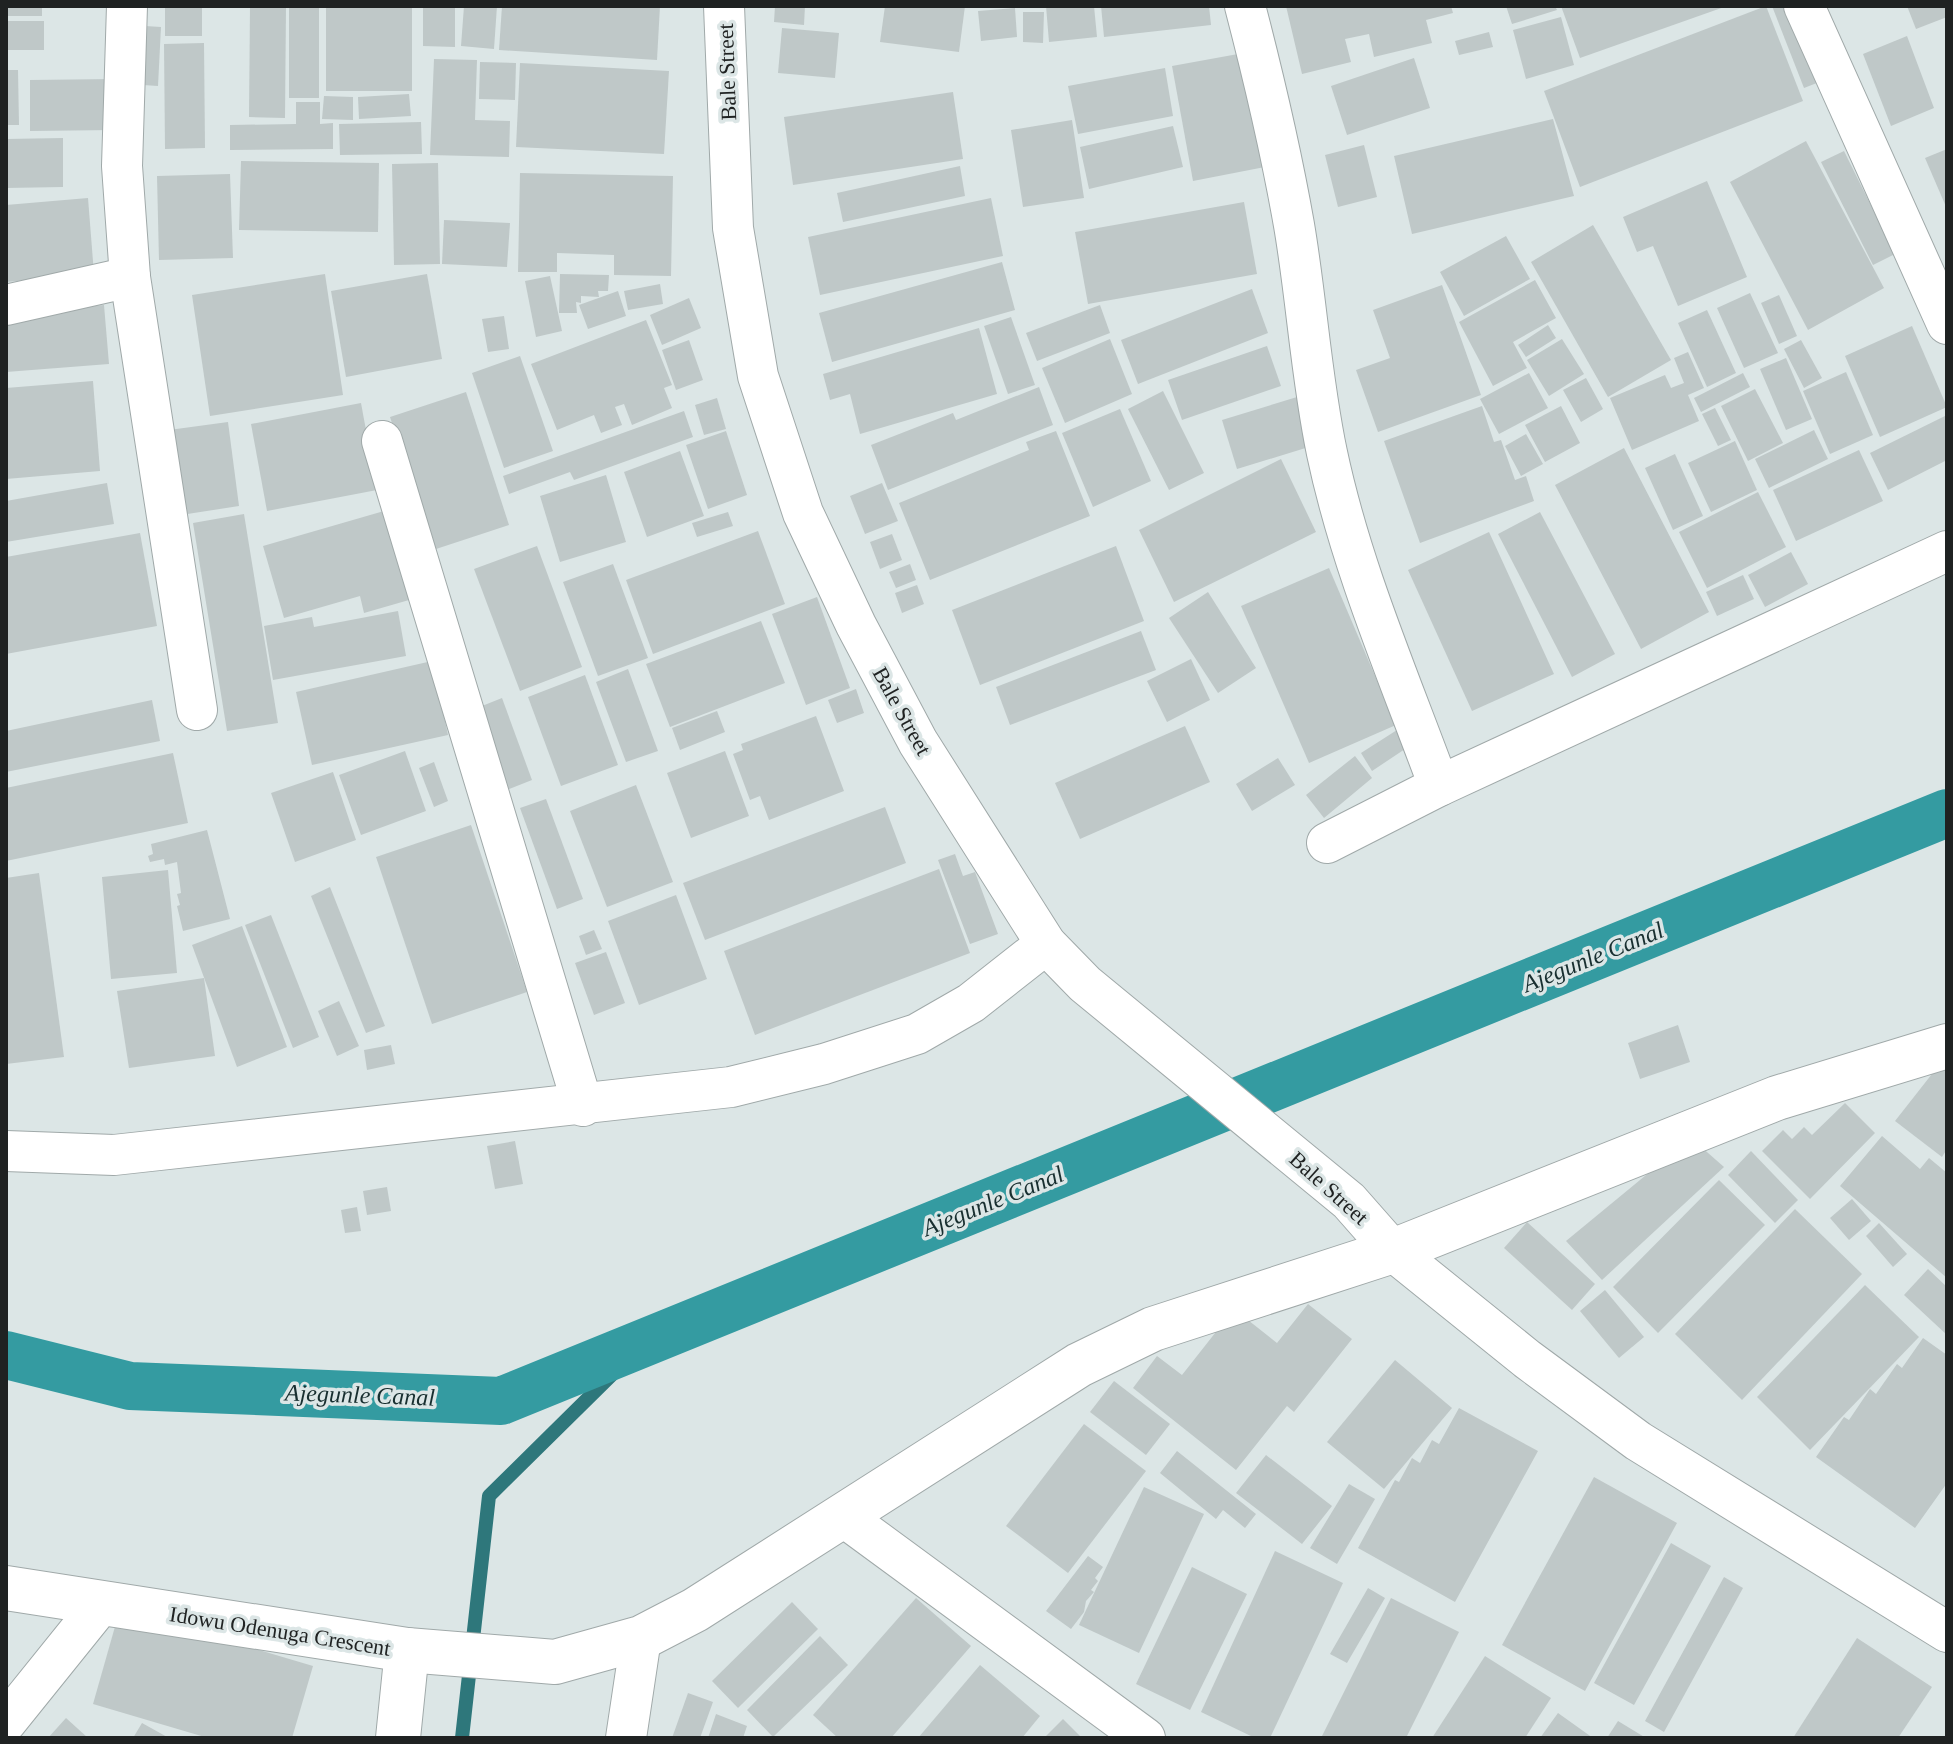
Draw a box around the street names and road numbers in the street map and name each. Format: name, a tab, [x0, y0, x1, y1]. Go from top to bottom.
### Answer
street label: Bale Street	[713, 23, 741, 121]
street label: Bale Street	[868, 662, 936, 760]
street label: Bale Street	[1285, 1146, 1373, 1230]
street label: Idowu Odenuga Crescent	[168, 1601, 392, 1661]

